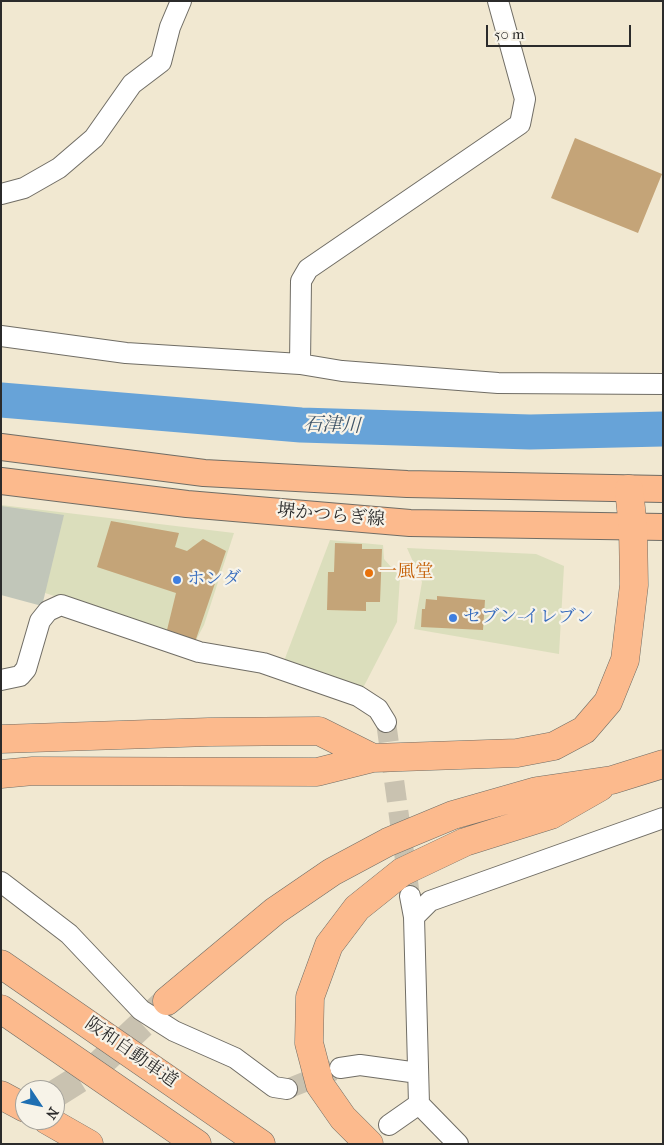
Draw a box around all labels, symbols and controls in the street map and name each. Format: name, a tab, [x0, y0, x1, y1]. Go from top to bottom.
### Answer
scale bar	[489, 15, 634, 47]
text: 50 m	[494, 25, 524, 43]
water label: 石津川	[303, 414, 361, 438]
street label: 堺かつらぎ線	[276, 501, 386, 531]
place label: 一風堂	[379, 562, 433, 584]
marker: 一風堂	[363, 567, 375, 579]
place label: ホンダ	[187, 569, 241, 591]
marker: ホンダ	[171, 574, 183, 586]
place label: セブン-イレブン	[463, 607, 594, 629]
marker: セブン-イレブン	[447, 612, 459, 624]
street label: 阪和自動車道	[81, 1013, 181, 1093]
north arrow	[15, 1080, 65, 1130]
text: N	[42, 1104, 62, 1122]

